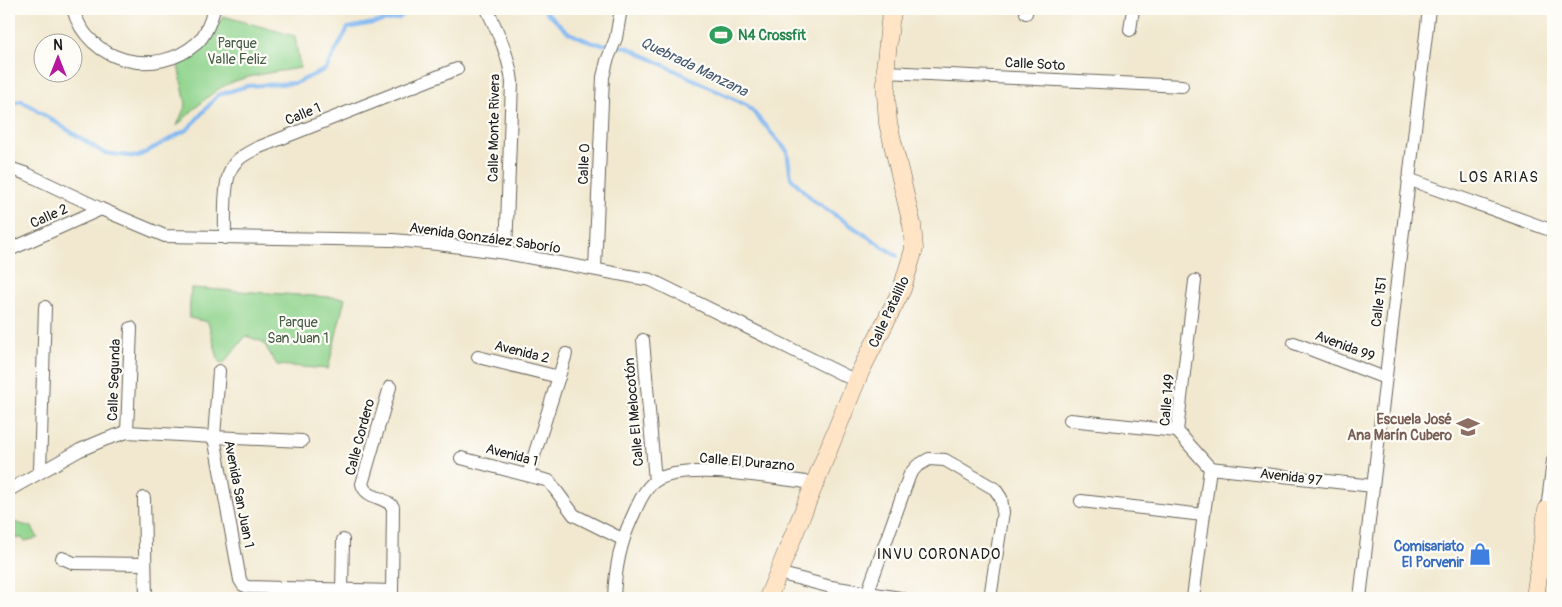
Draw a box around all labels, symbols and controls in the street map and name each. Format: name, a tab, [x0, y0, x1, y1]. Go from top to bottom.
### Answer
sports icon: N4 Crossfit	[708, 22, 734, 48]
place label: N4 Crossfit	[738, 27, 806, 44]
north arrow	[32, 32, 82, 82]
water label: Quebrada Manzana	[637, 33, 752, 102]
park label: Parque Valle Feliz	[207, 35, 267, 68]
text: N	[53, 37, 63, 54]
street label: Calle Soto	[1004, 54, 1066, 74]
street label: Calle Monte Rivera	[485, 74, 503, 182]
street label: Calle 1	[283, 99, 323, 129]
street label: Calle 0	[575, 143, 593, 185]
district label: LOS ARIAS	[1459, 168, 1539, 187]
street label: Calle 2	[27, 200, 71, 232]
street label: Avenida González Saborío	[408, 219, 562, 257]
street label: Calle Patalillo	[865, 273, 913, 351]
street label: Calle 151	[1367, 276, 1391, 328]
park label: Parque San Juan 1	[267, 314, 329, 347]
street label: Avenida 99	[1313, 327, 1377, 365]
street label: Avenida 2	[493, 337, 551, 367]
street label: Calle Segunda	[104, 339, 124, 421]
street label: Calle El Melocotón	[621, 357, 647, 467]
street label: Calle 149	[1156, 373, 1178, 427]
street label: Calle Cordero	[342, 396, 379, 477]
place label: Escuela José Ana Marín Cubero	[1347, 411, 1453, 444]
school or university icon: Escuela José Ana Marín Cubero	[1455, 414, 1481, 440]
street label: Avenida San Juan 1	[220, 439, 258, 549]
street label: Avenida 1	[484, 440, 540, 470]
street label: Calle El Durazno	[699, 449, 796, 475]
street label: Avenida 97	[1259, 465, 1324, 489]
place label: Comisariato El Porvenir	[1394, 538, 1465, 571]
shop icon: Comisariato El Porvenir	[1467, 541, 1493, 567]
district label: INVU CORONADO	[877, 545, 1001, 564]

